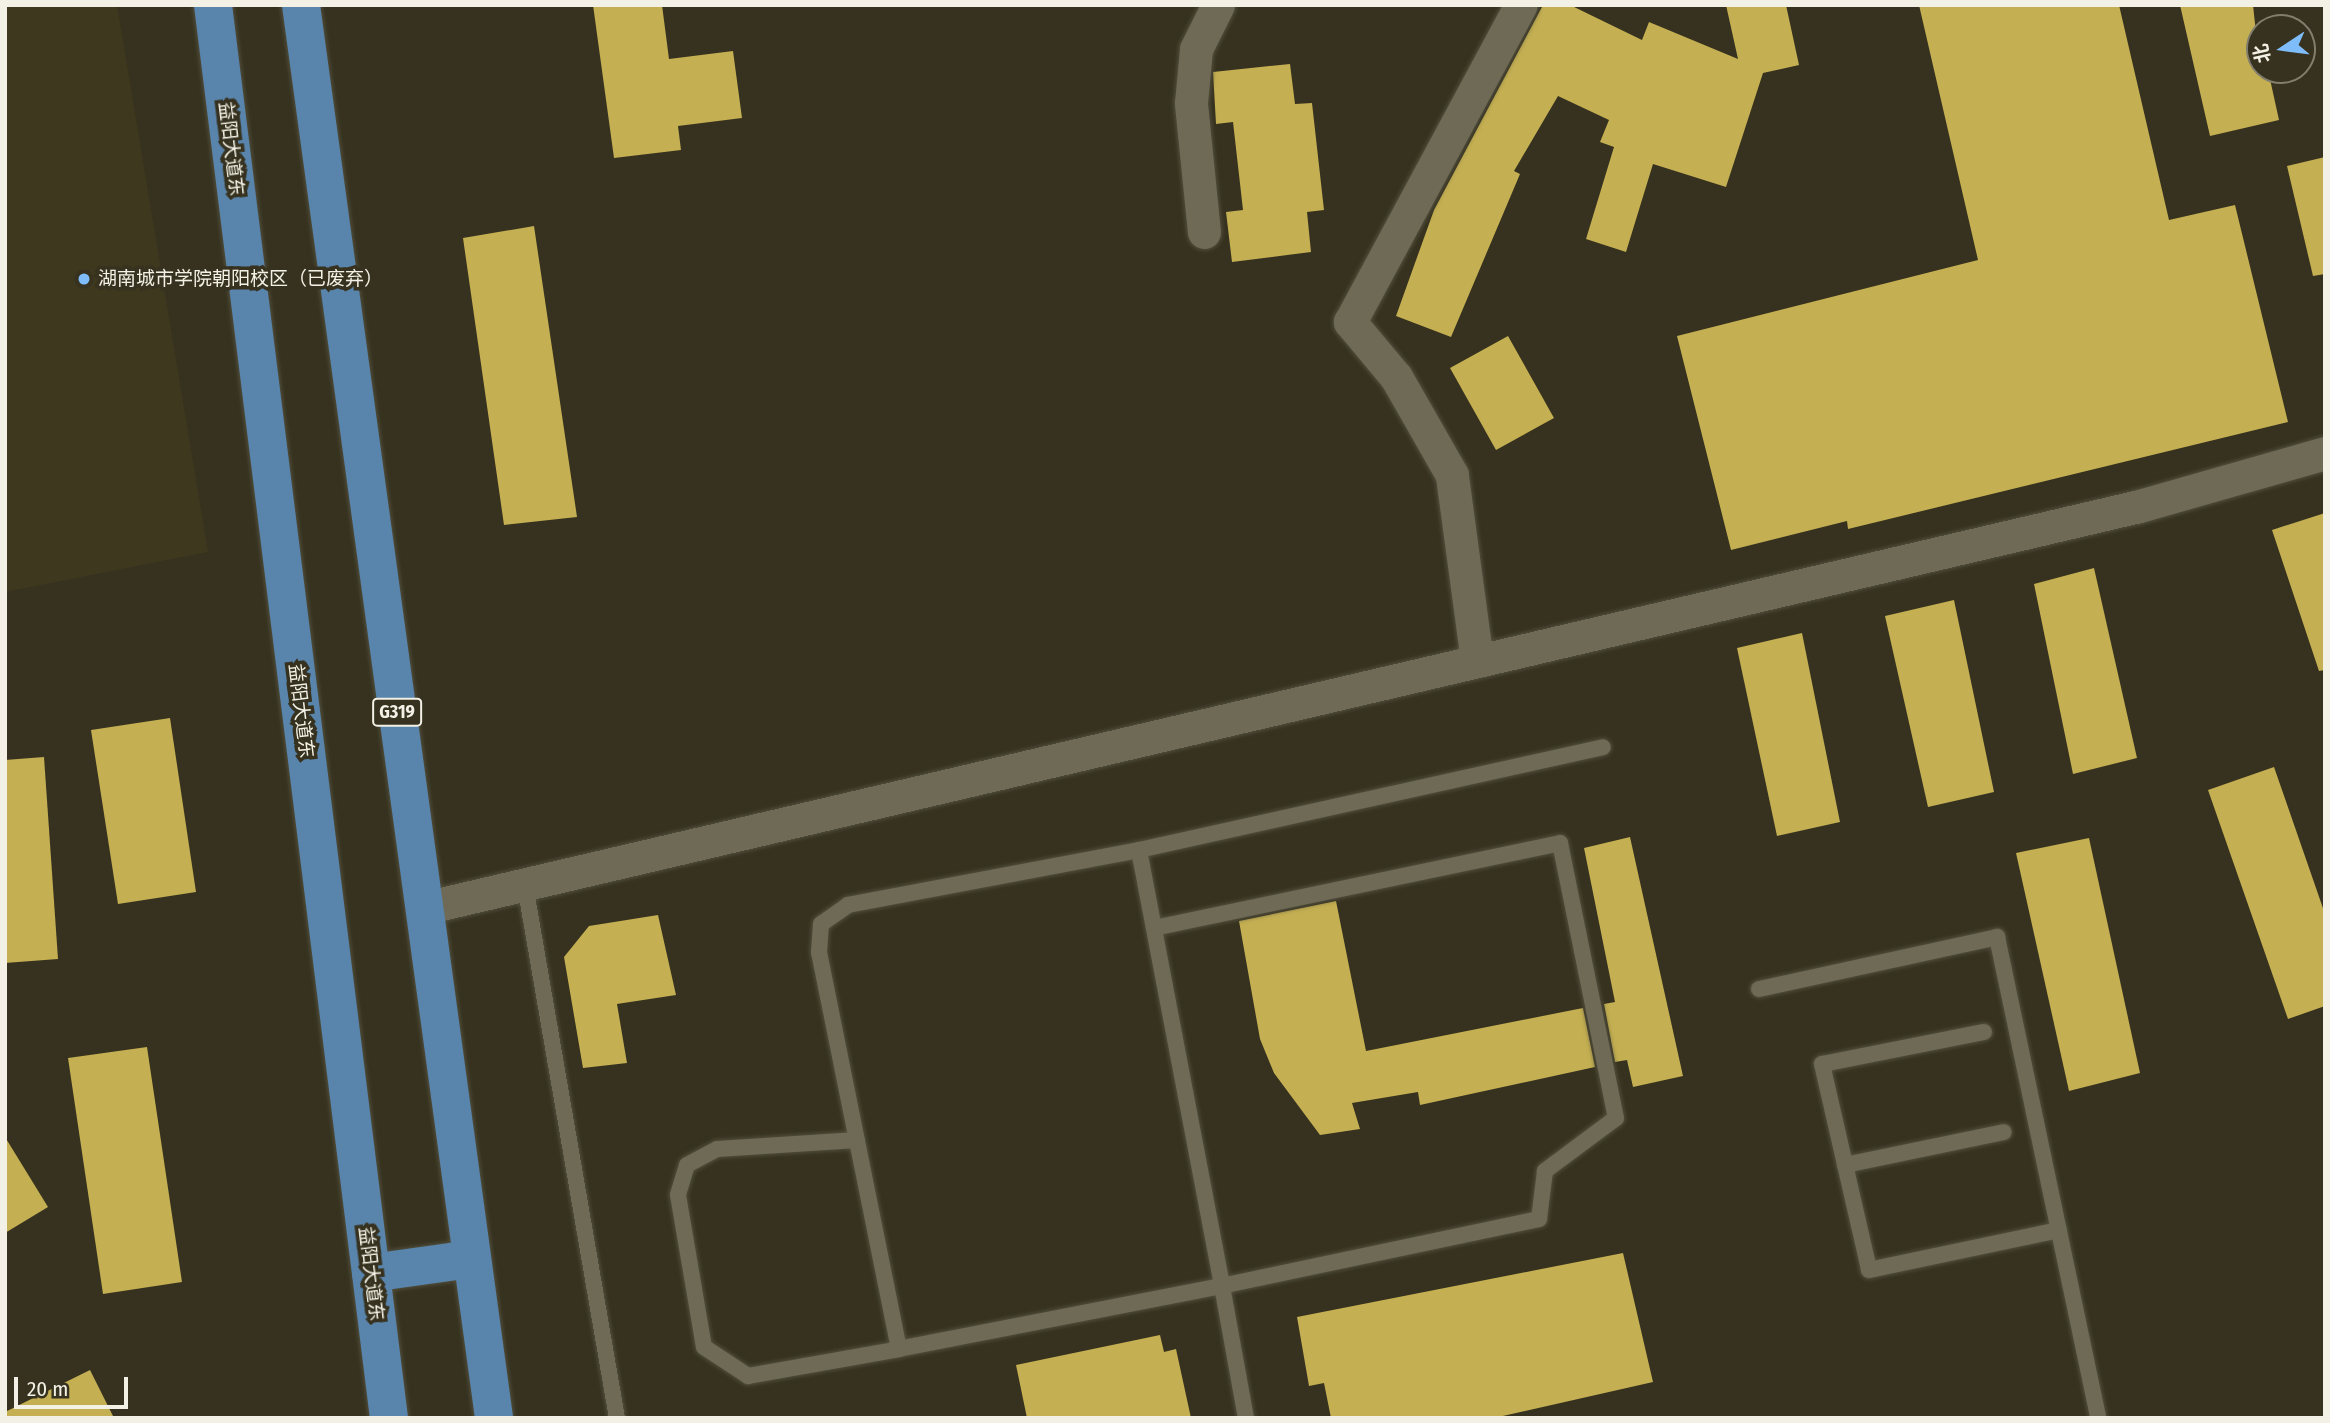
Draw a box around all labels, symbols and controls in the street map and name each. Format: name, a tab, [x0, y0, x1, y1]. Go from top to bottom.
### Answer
north arrow	[2246, 14, 2316, 84]
text: 北	[2249, 42, 2275, 65]
street label: 益阳大道东	[214, 100, 248, 198]
place label: 湖南城市学院朝阳校区（已废弃）	[98, 268, 383, 290]
marker: 湖南城市学院朝阳校区（已废弃）	[76, 271, 92, 287]
street label: 益阳大道东	[284, 662, 318, 760]
road number: G319	[371, 698, 423, 726]
street label: 益阳大道东	[354, 1225, 388, 1323]
scale bar	[18, 1364, 131, 1408]
text: 20 m	[27, 1376, 68, 1402]

